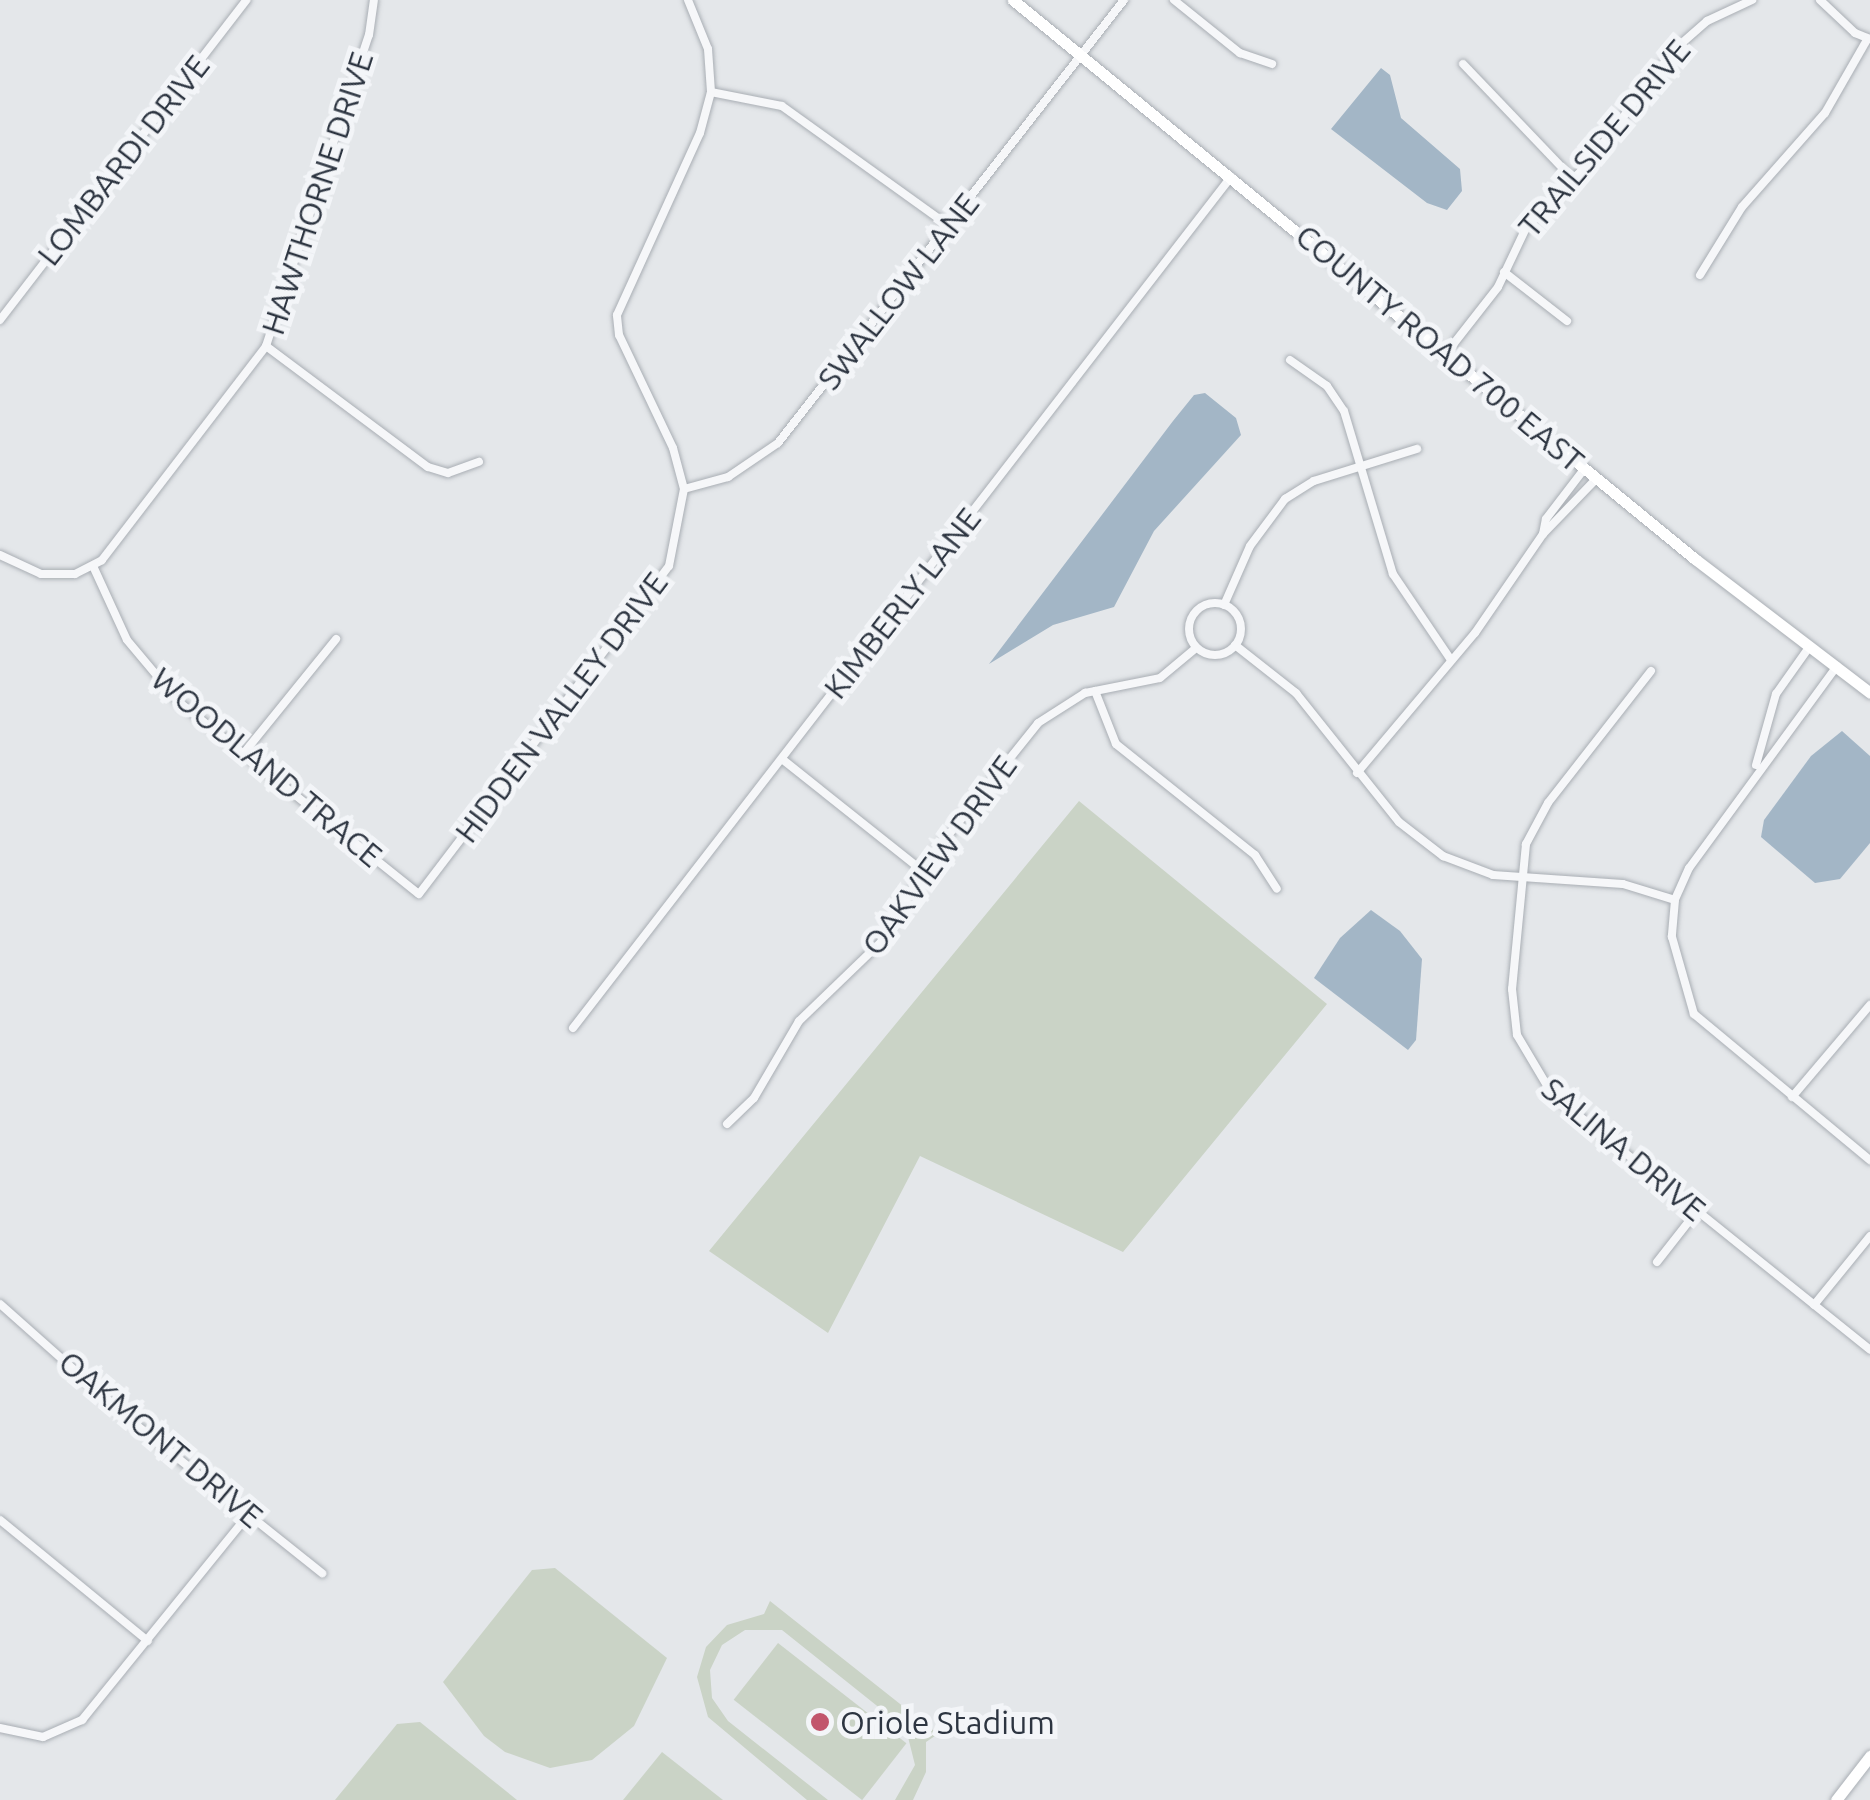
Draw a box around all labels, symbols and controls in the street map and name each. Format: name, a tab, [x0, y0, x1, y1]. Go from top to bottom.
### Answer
street label: TRAILSIDE DRIVE	[1510, 31, 1698, 245]
street label: LOMBARDI DRIVE	[29, 47, 217, 273]
street label: HAWTHORNE DRIVE	[253, 47, 381, 339]
street label: SWALLOW LANE	[809, 185, 987, 397]
street label: COUNTY ROAD 700 EAST	[1288, 216, 1592, 480]
street label: KIMBERLY LANE	[816, 500, 988, 706]
street label: HIDDEN VALLEY DRIVE	[447, 564, 675, 850]
street label: WOODLAND TRACE	[144, 659, 390, 875]
street label: OAKVIEW DRIVE	[854, 748, 1024, 962]
street label: SALINA DRIVE	[1534, 1069, 1714, 1229]
street label: OAKMONT DRIVE	[51, 1343, 271, 1535]
place label: Oriole Stadium	[840, 1703, 1055, 1741]
marker: Oriole Stadium	[809, 1711, 831, 1733]

